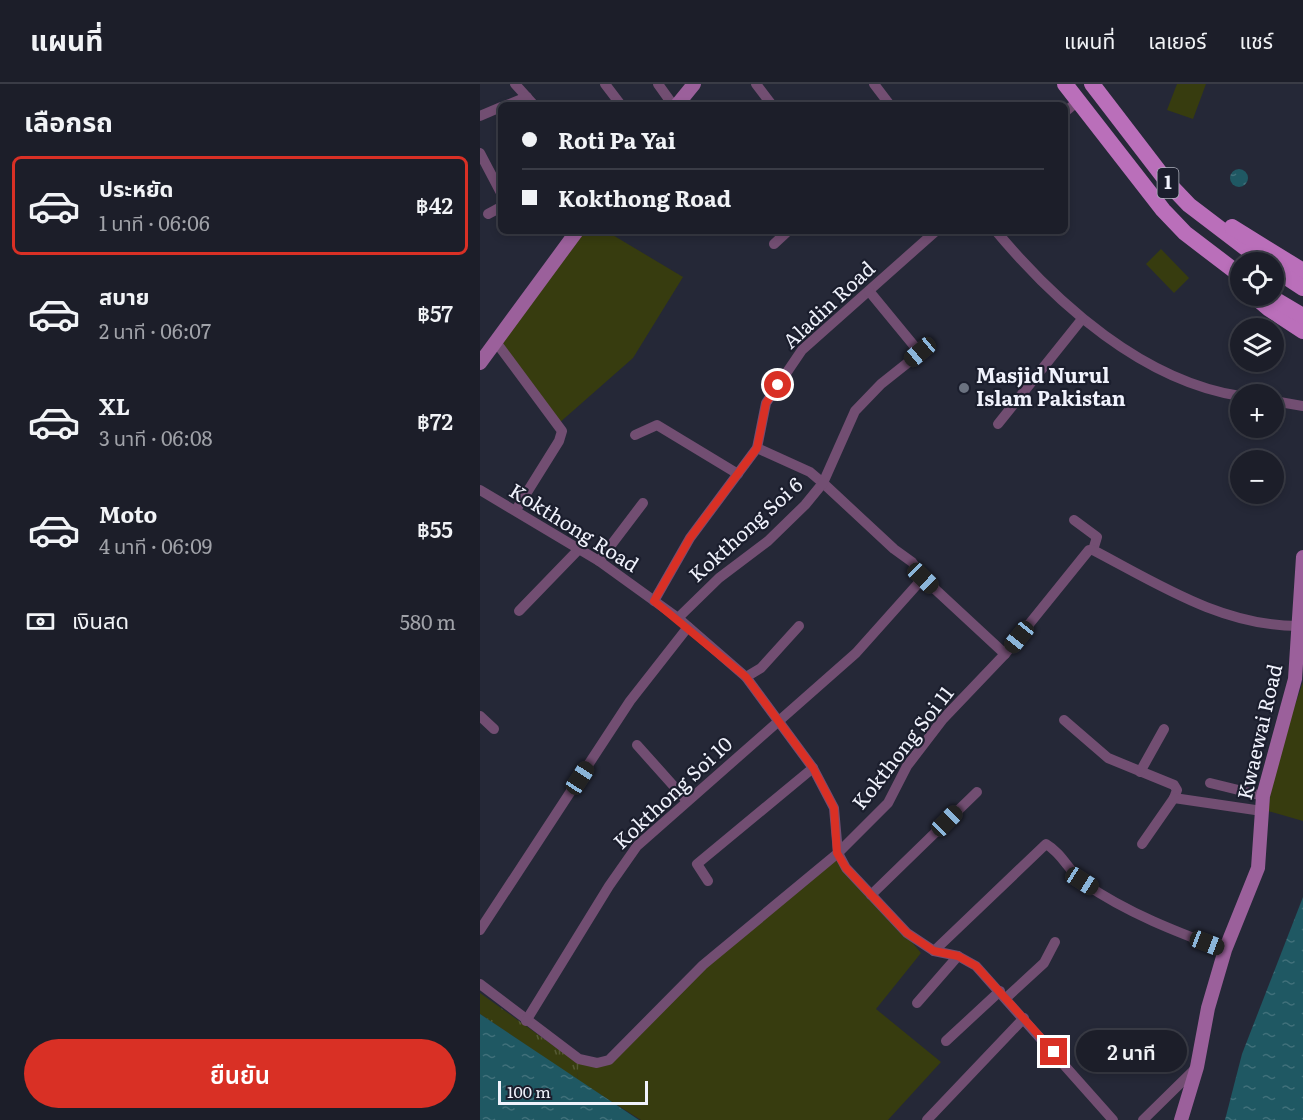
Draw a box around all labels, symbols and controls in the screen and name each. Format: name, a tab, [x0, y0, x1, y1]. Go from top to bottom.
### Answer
text: แผนที่	[30, 18, 103, 60]
text: แผนที่	[1064, 24, 1115, 55]
text: เลเยอร์	[1148, 24, 1207, 55]
text: แชร์	[1240, 24, 1273, 55]
text: เลือกรถ	[24, 100, 113, 140]
text: Roti Pa Yai	[558, 123, 676, 156]
road number: 1	[1158, 168, 1178, 198]
text: ประหยัด	[99, 171, 174, 204]
icon: car	[27, 179, 81, 233]
text: Kokthong Road	[558, 181, 731, 214]
text: ฿42	[416, 188, 453, 221]
text: 1 นาที · 06:06	[99, 207, 210, 237]
map controls	[1230, 252, 1284, 504]
button: locate	[1230, 252, 1284, 306]
street label: Aladin Road	[775, 253, 881, 354]
text: สบาย	[99, 279, 149, 312]
icon: car	[27, 287, 81, 341]
text: ฿57	[417, 296, 453, 329]
text: 2 นาที · 06:07	[99, 315, 211, 345]
button: layers	[1230, 318, 1284, 372]
car	[900, 334, 940, 370]
place label: Masjid Nurul Islam Pakistan	[976, 359, 1126, 412]
route start	[764, 371, 791, 398]
marker: Masjid Nurul Islam Pakistan	[957, 381, 971, 395]
button: +	[1230, 384, 1284, 438]
text: XL	[99, 389, 130, 422]
icon: car	[27, 395, 81, 449]
text: ฿72	[417, 404, 453, 437]
text: 3 นาที · 06:08	[99, 422, 213, 452]
button: −	[1230, 450, 1284, 504]
street label: Kokthong Soi 6	[681, 469, 809, 588]
street label: Kokthong Road	[504, 474, 646, 578]
text: Moto	[99, 497, 157, 530]
icon: car	[27, 503, 81, 557]
text: ฿55	[417, 512, 453, 545]
text: 4 นาที · 06:09	[99, 530, 212, 560]
car	[904, 559, 942, 597]
text: เงินสด	[72, 603, 129, 636]
icon: cash	[24, 605, 57, 638]
text: 580 m	[400, 606, 456, 636]
car	[1001, 617, 1037, 657]
street label: Kwaewai Road	[1228, 661, 1288, 802]
street label: Kokthong Soi 11	[843, 678, 959, 815]
street label: Kokthong Soi 10	[605, 728, 738, 855]
car	[563, 758, 597, 798]
car	[928, 802, 966, 840]
car	[1062, 864, 1102, 898]
car	[1187, 928, 1227, 958]
callout: 2 นาที	[1075, 1031, 1186, 1073]
text: 2 นาที	[1107, 1036, 1156, 1066]
route end	[1040, 1038, 1067, 1065]
button: ยืนยัน	[24, 1039, 456, 1108]
scale bar	[498, 1078, 648, 1106]
text: 100 m	[507, 1079, 551, 1103]

